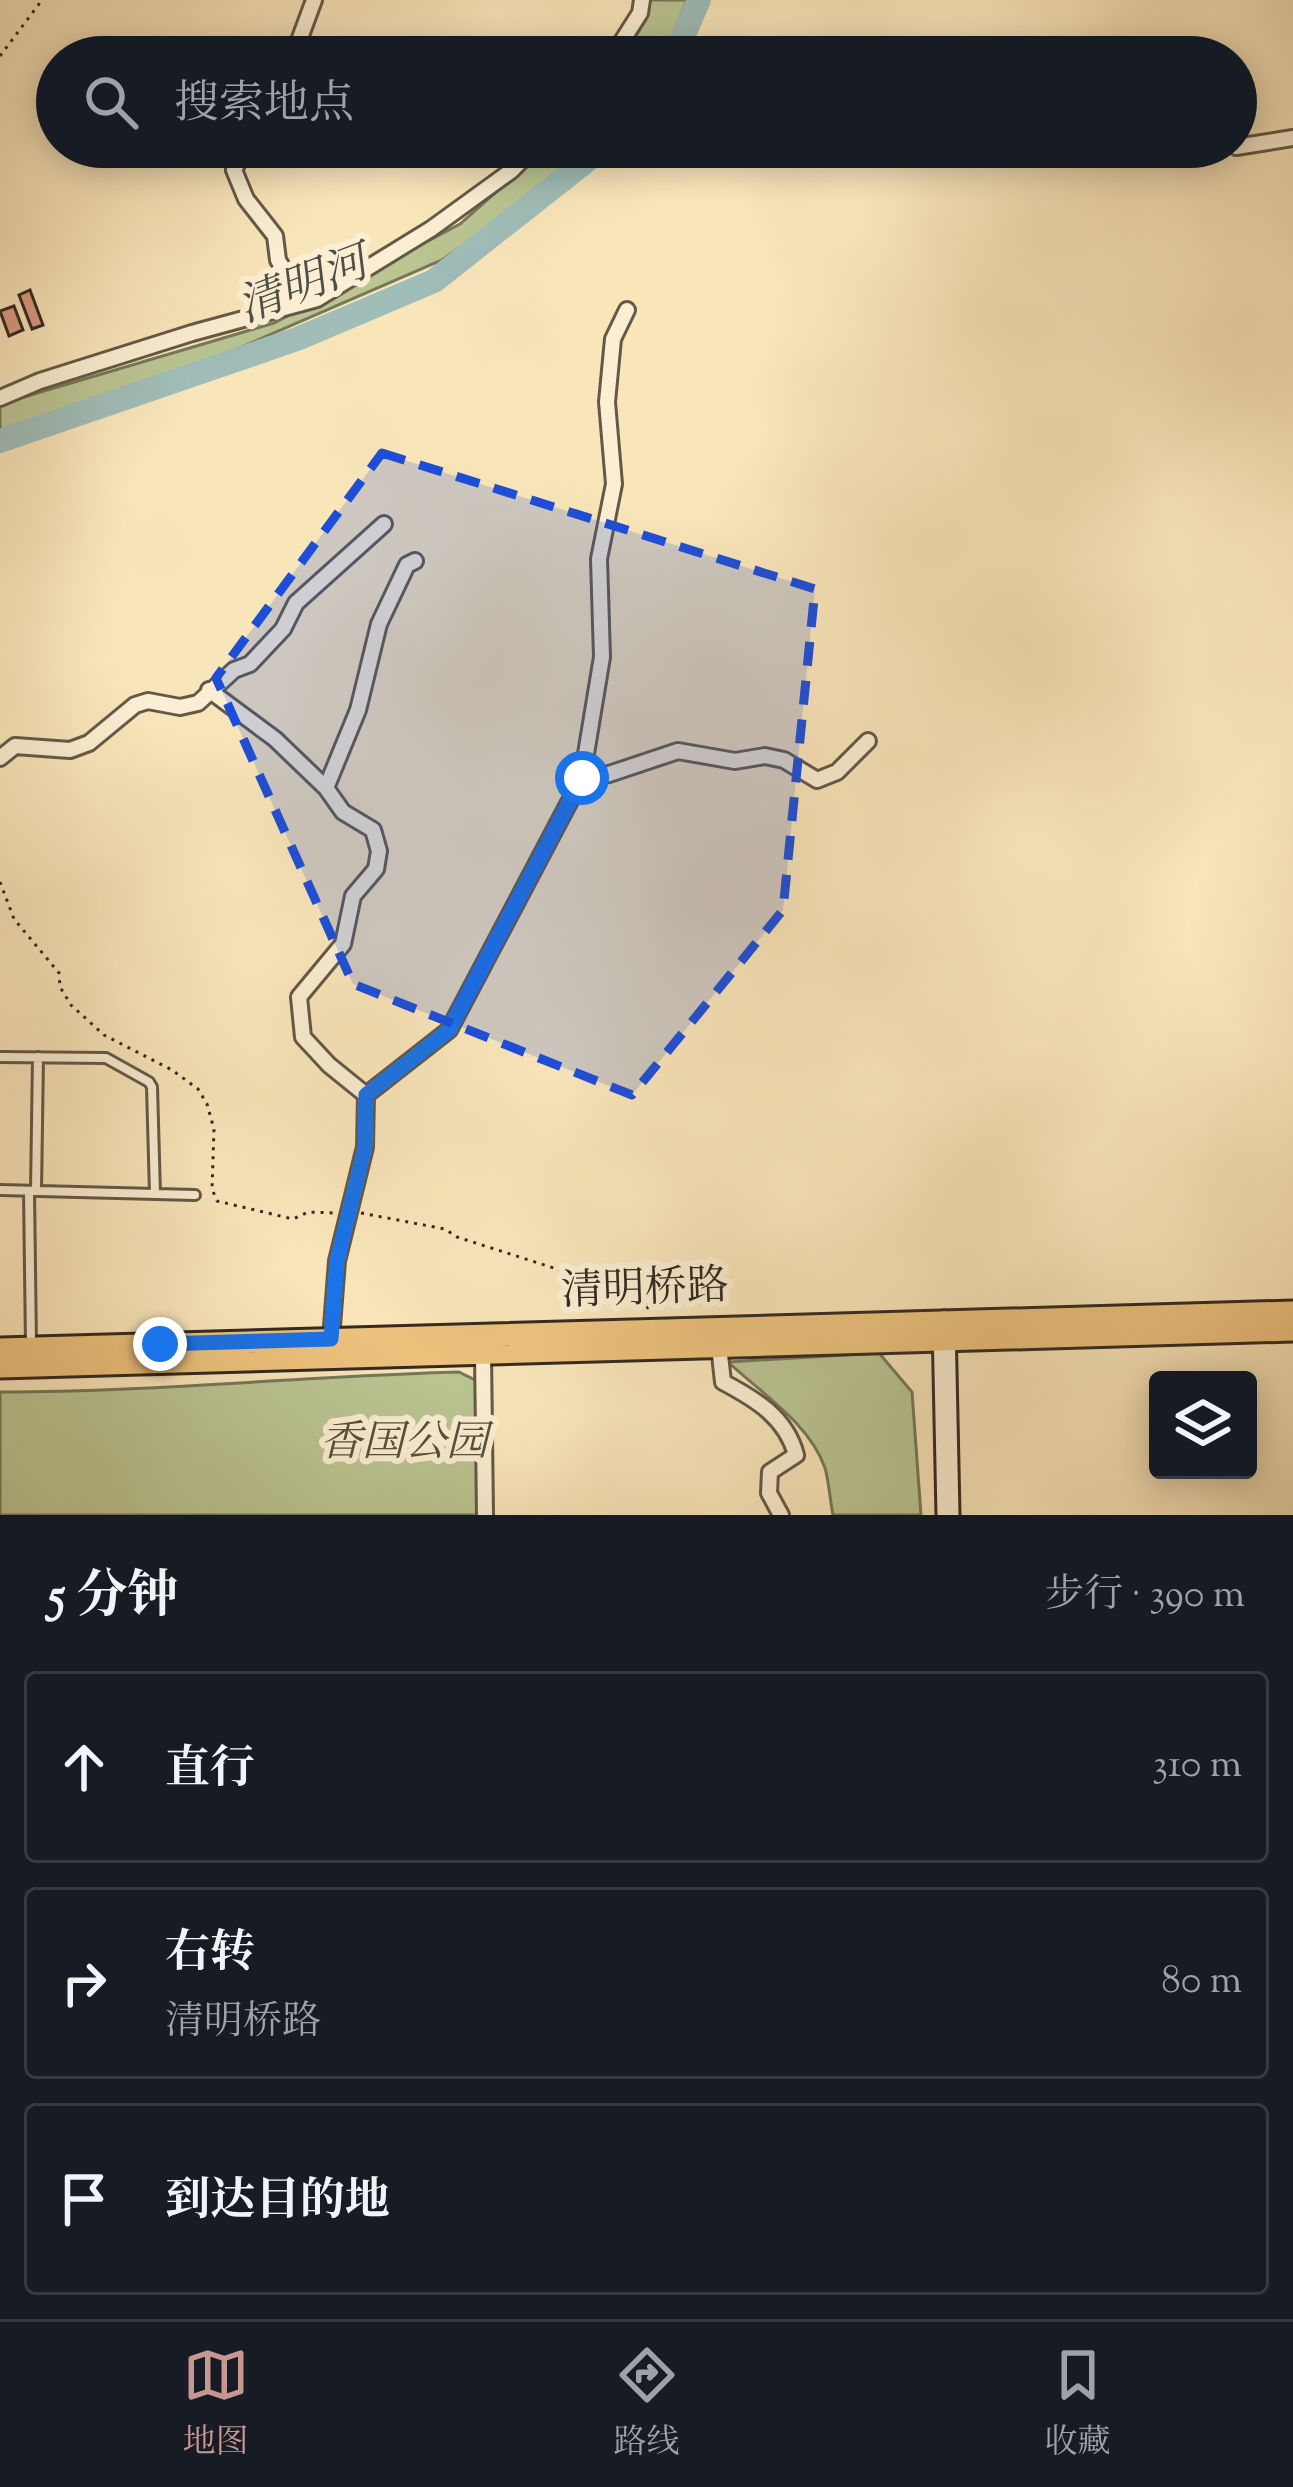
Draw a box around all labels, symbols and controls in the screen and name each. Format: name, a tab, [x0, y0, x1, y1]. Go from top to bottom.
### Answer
search box	[36, 36, 1257, 168]
icon: search	[78, 69, 144, 135]
text: 搜索地点	[174, 74, 354, 139]
water label: 清明河	[229, 231, 385, 343]
route start	[555, 751, 609, 805]
street label: 清明桥路	[560, 1258, 730, 1324]
route end	[133, 1317, 187, 1371]
map controls	[1149, 1371, 1257, 1479]
button: layers	[1149, 1371, 1257, 1479]
park label: 香国公园	[320, 1415, 494, 1475]
text: 5 分钟	[48, 1562, 178, 1635]
text: 步行 · 390 m	[1045, 1569, 1245, 1625]
icon: ahead	[51, 1734, 117, 1800]
text: 直行	[165, 1739, 255, 1804]
text: 310 m	[1152, 1739, 1242, 1795]
text: 右转	[165, 1923, 255, 1988]
icon: right	[51, 1950, 117, 2016]
text: 80 m	[1161, 1955, 1242, 2011]
text: 清明桥路	[165, 1996, 321, 2052]
icon: arrive	[51, 2166, 117, 2232]
text: 到达目的地	[165, 2171, 390, 2236]
tab: 地图	[183, 2342, 249, 2468]
tab: 路线	[614, 2342, 680, 2468]
tab: 收藏	[1045, 2342, 1111, 2468]

